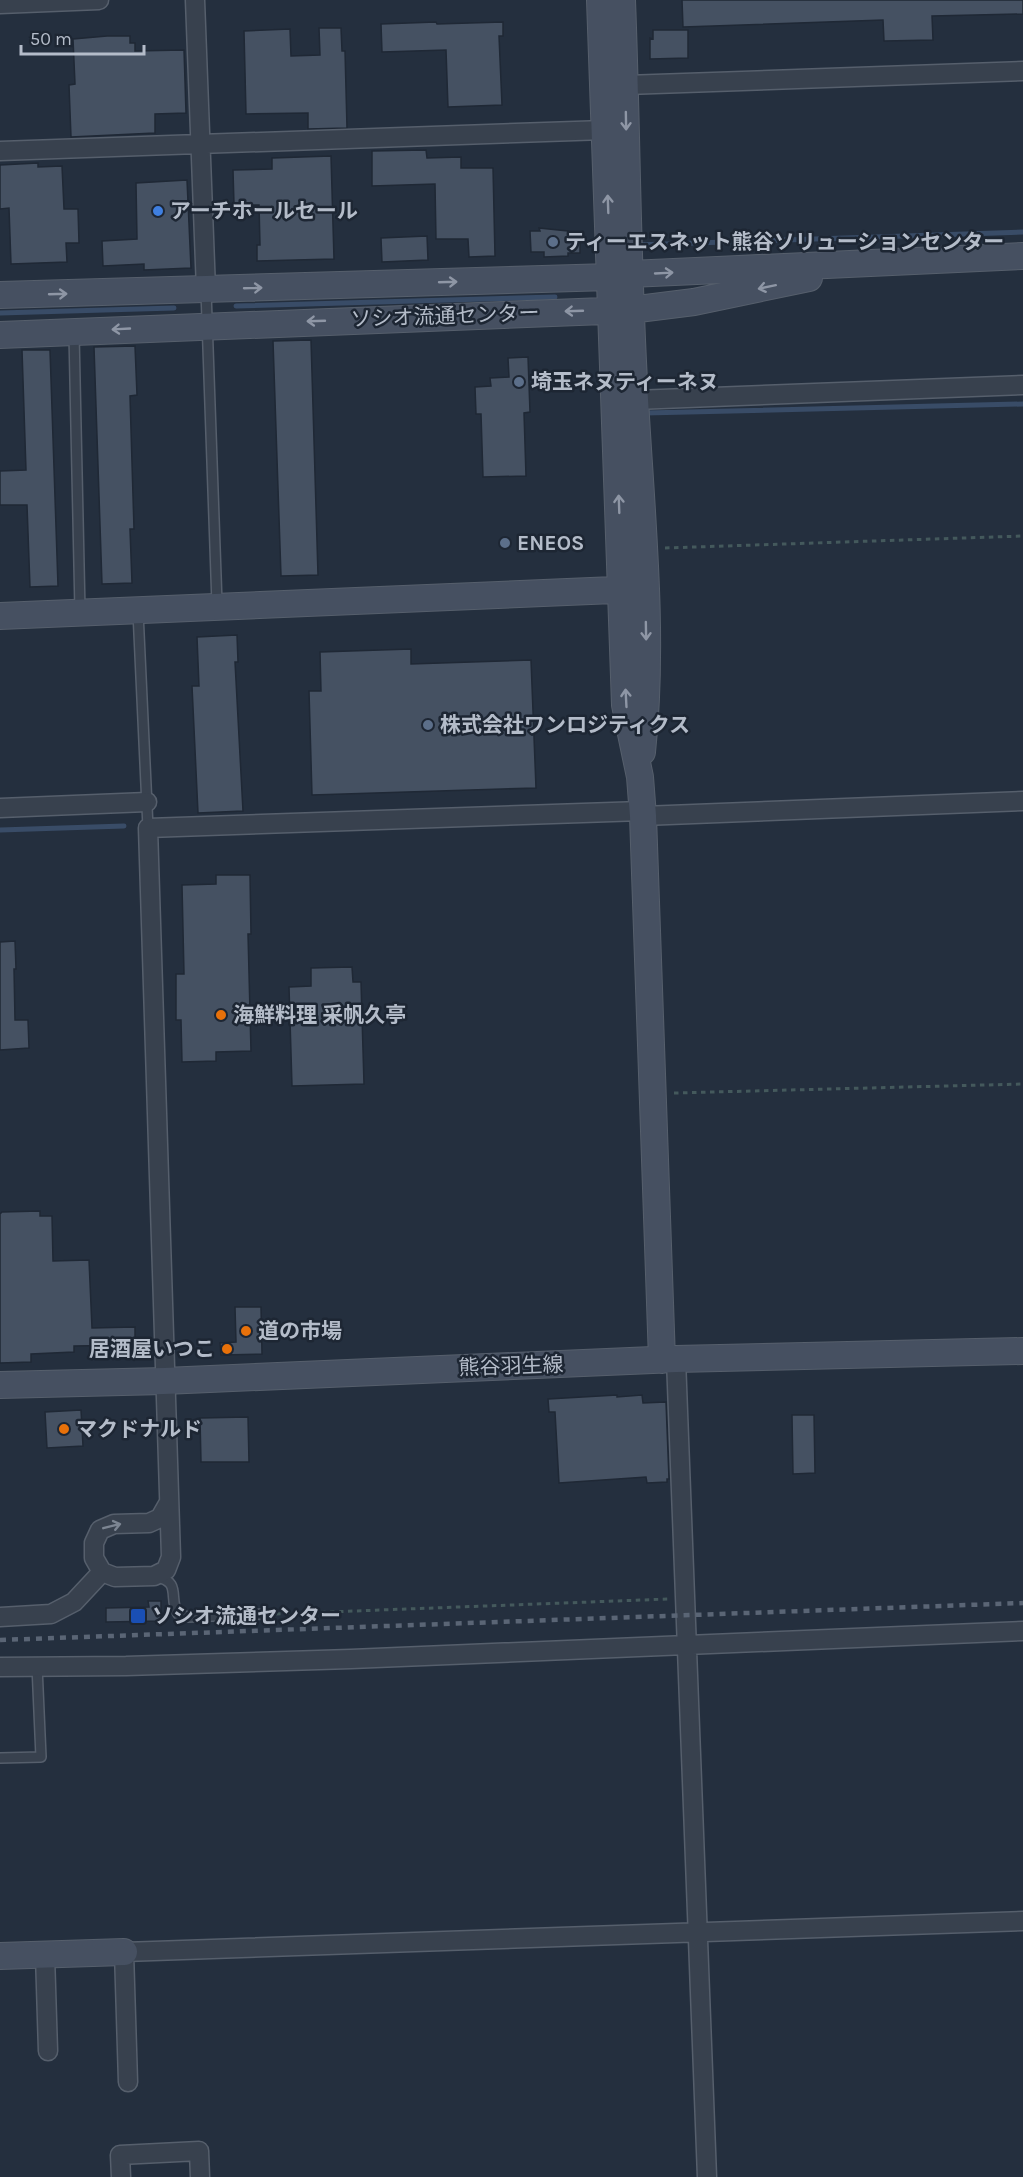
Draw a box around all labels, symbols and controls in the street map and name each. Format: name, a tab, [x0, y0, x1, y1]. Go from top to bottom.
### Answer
scale bar	[21, 18, 144, 56]
text: 50 m	[30, 28, 72, 50]
one-way arrow	[621, 111, 632, 131]
one-way arrow	[602, 194, 613, 214]
place label: アーチホールセール	[170, 199, 358, 223]
marker: アーチホールセール	[151, 204, 165, 218]
place label: ティーエスネット熊谷ソリューションセンター	[565, 230, 1004, 254]
marker: ティーエスネット熊谷ソリューションセンター	[546, 235, 560, 249]
one-way arrow	[653, 267, 673, 278]
one-way arrow	[438, 277, 458, 288]
one-way arrow	[757, 282, 777, 293]
one-way arrow	[243, 283, 263, 294]
one-way arrow	[48, 288, 68, 300]
street label: ソシオ流通センター	[350, 301, 540, 331]
one-way arrow	[564, 306, 584, 317]
one-way arrow	[306, 316, 326, 327]
one-way arrow	[111, 324, 131, 335]
place label: 埼玉ネヌティーネヌ	[531, 370, 719, 394]
marker: 埼玉ネヌティーネヌ	[512, 375, 526, 389]
one-way arrow	[613, 494, 624, 514]
place label: ENEOS	[517, 531, 584, 555]
marker: ENEOS	[498, 536, 512, 550]
one-way arrow	[640, 620, 651, 640]
one-way arrow	[620, 689, 631, 709]
place label: 株式会社ワンロジティクス	[440, 713, 690, 737]
marker: 株式会社ワンロジティクス	[421, 718, 435, 732]
place label: 海鮮料理 采帆久亭	[233, 1003, 406, 1027]
marker: 海鮮料理 采帆久亭	[214, 1008, 228, 1022]
place label: 道の市場	[258, 1319, 342, 1343]
marker: 道の市場	[239, 1324, 253, 1338]
place label: 居酒屋いつこ	[89, 1337, 215, 1361]
marker: 居酒屋いつこ	[220, 1342, 234, 1356]
street label: 熊谷羽生線	[458, 1352, 564, 1380]
place label: マクドナルド	[76, 1417, 202, 1441]
marker: マクドナルド	[57, 1422, 71, 1436]
one-way arrow	[102, 1520, 121, 1532]
place label: ソシオ流通センター	[152, 1604, 341, 1628]
marker: ソシオ流通センター	[129, 1607, 147, 1625]

